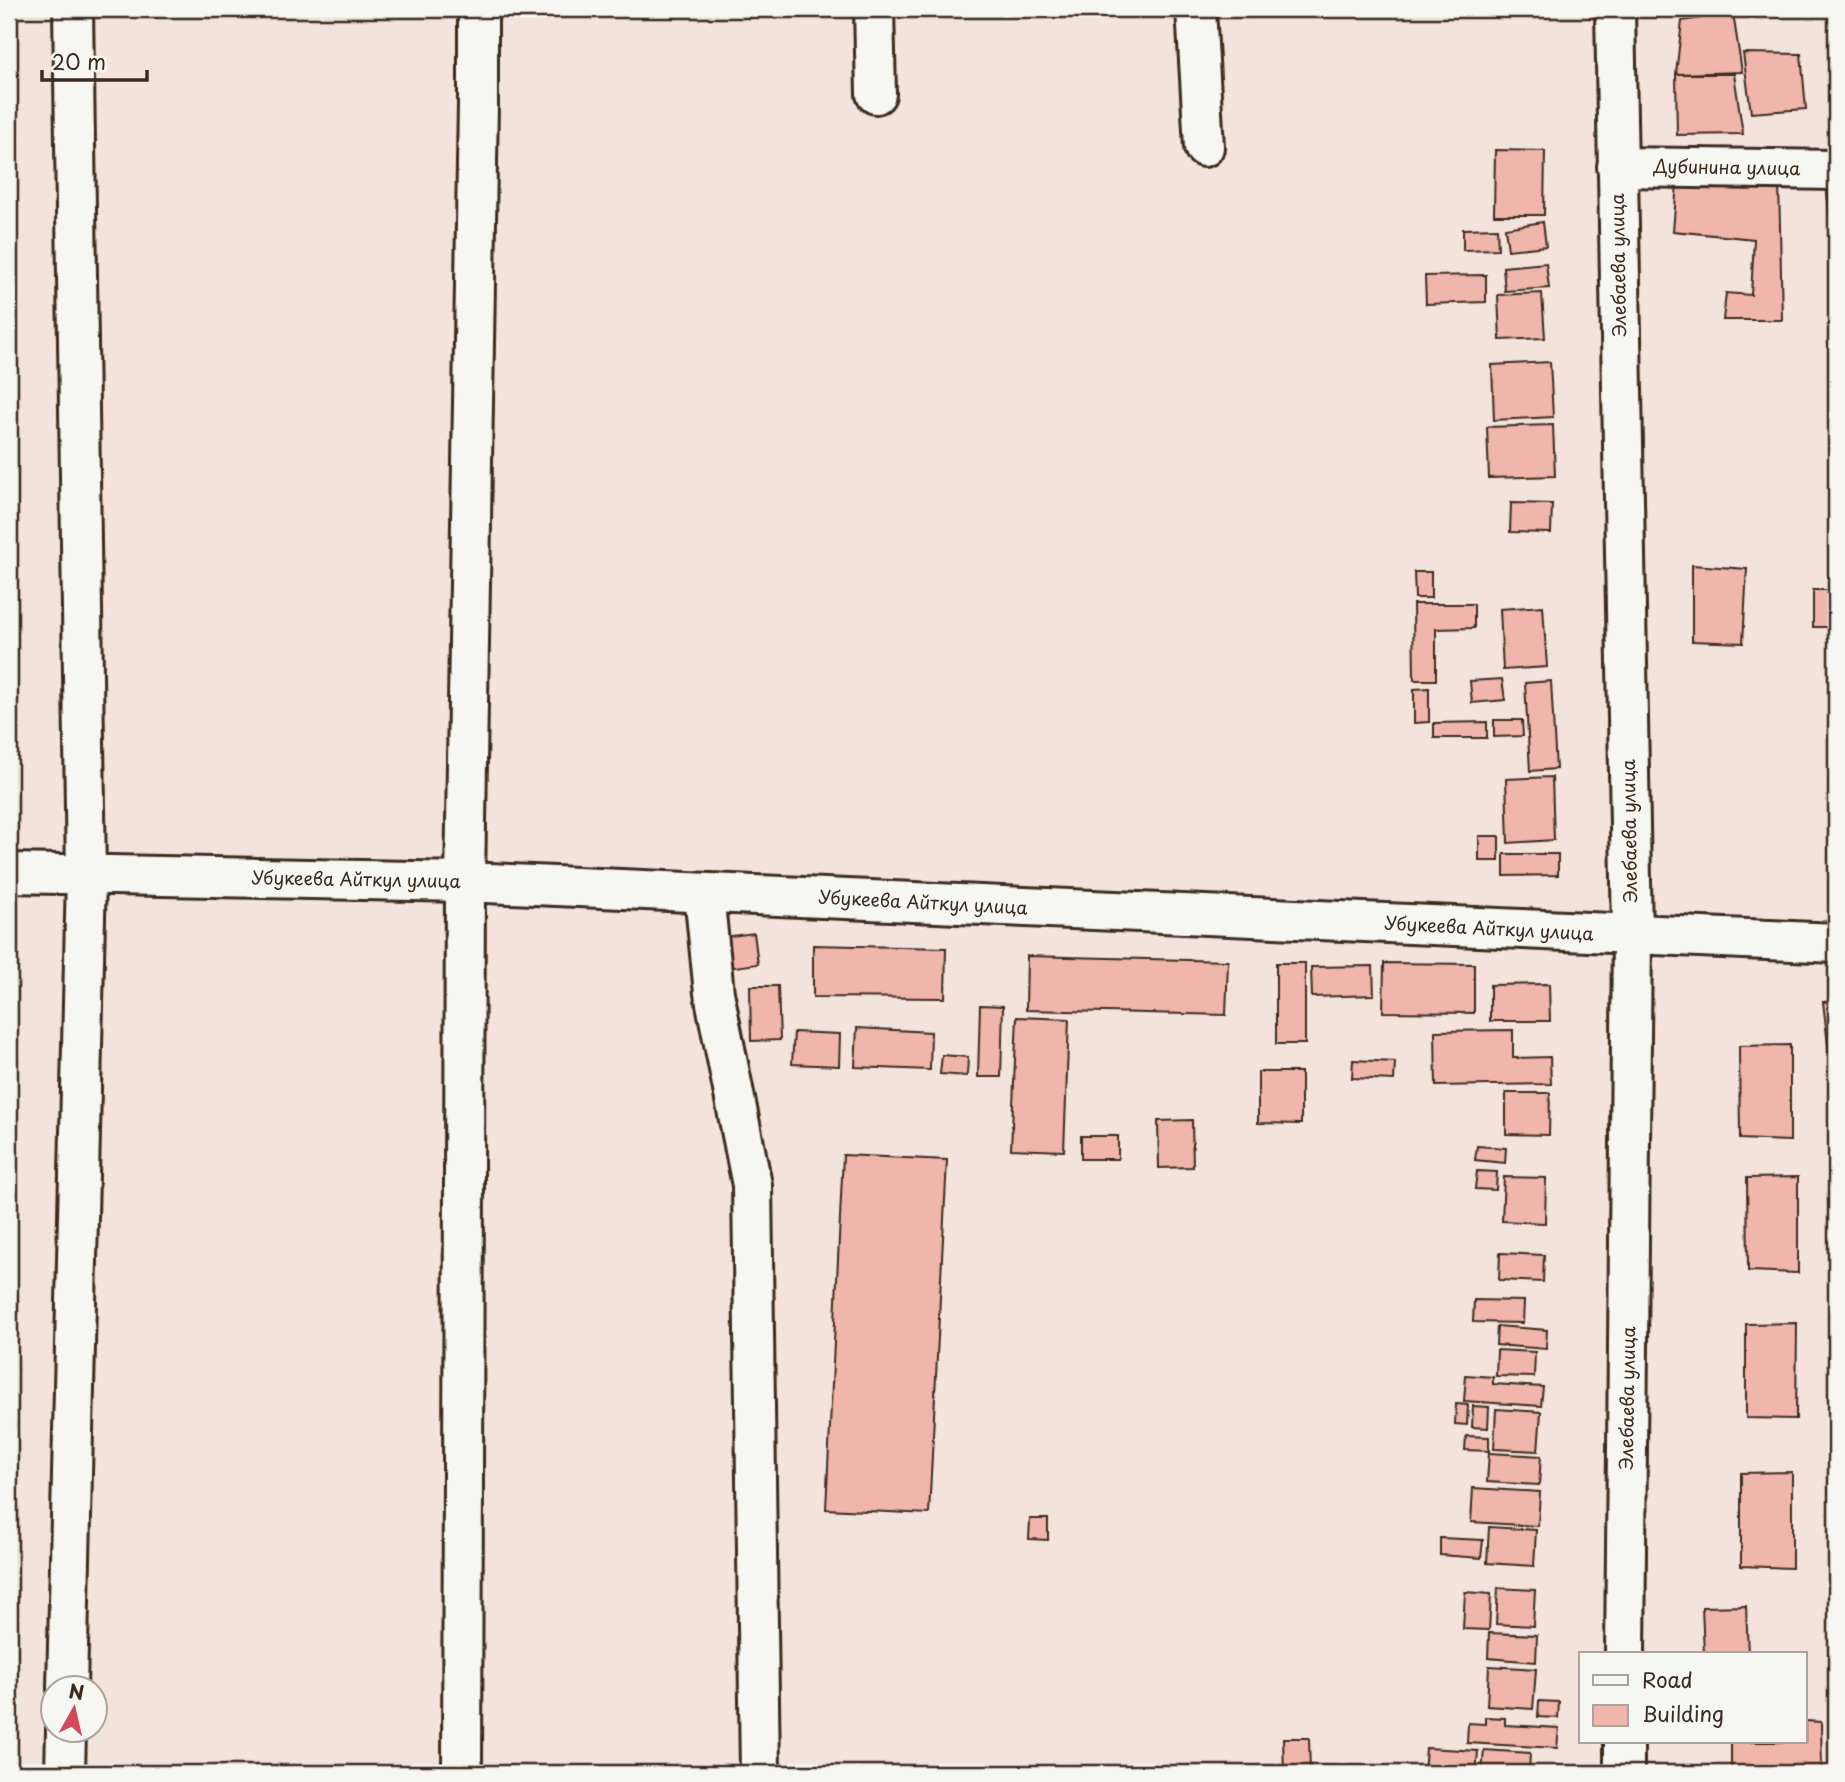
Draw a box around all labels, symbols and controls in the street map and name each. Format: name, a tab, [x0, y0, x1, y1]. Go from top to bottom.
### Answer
scale bar	[42, 38, 147, 82]
text: 20 m	[52, 45, 106, 77]
street label: Дубинина улица	[1652, 152, 1801, 181]
street label: Элебаева улица	[1603, 192, 1632, 337]
street label: Элебаева улица	[1614, 758, 1643, 903]
street label: Убукеева Айткул улица	[251, 863, 462, 894]
street label: Убукеева Айткул улица	[818, 883, 1029, 921]
street label: Убукеева Айткул улица	[1384, 909, 1595, 947]
street label: Элебаева улица	[1612, 1325, 1641, 1470]
legend	[1579, 1652, 1806, 1744]
text: Road	[1642, 1663, 1693, 1695]
north arrow	[38, 1674, 108, 1744]
text: N	[67, 1676, 86, 1706]
text: Building	[1642, 1697, 1724, 1729]

